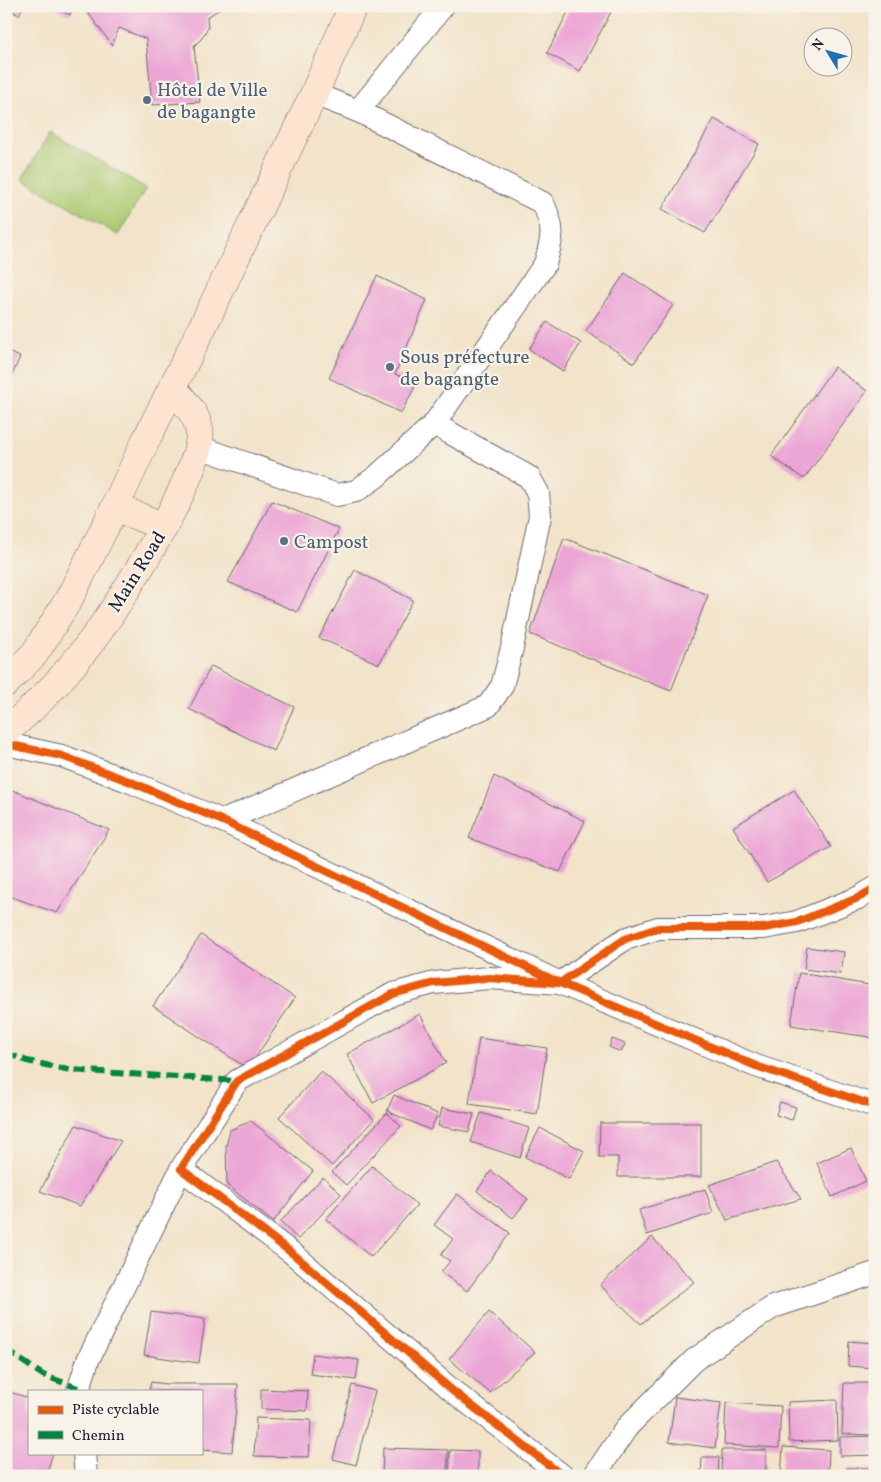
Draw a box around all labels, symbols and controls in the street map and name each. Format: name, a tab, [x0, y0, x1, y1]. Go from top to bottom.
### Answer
north arrow	[804, 28, 854, 78]
text: N	[808, 35, 829, 55]
place label: Hôtel de Ville de bagangte	[157, 78, 268, 126]
marker: Hôtel de Ville de bagangte	[141, 94, 153, 106]
place label: Sous préfecture de bagangte	[400, 345, 529, 393]
marker: Sous préfecture de bagangte	[384, 361, 396, 373]
street label: Main Road	[103, 527, 173, 618]
place label: Campost	[294, 530, 369, 556]
marker: Campost	[278, 535, 290, 547]
legend	[28, 1390, 202, 1454]
text: Piste cyclable	[72, 1400, 159, 1421]
text: Chemin	[72, 1426, 125, 1447]

